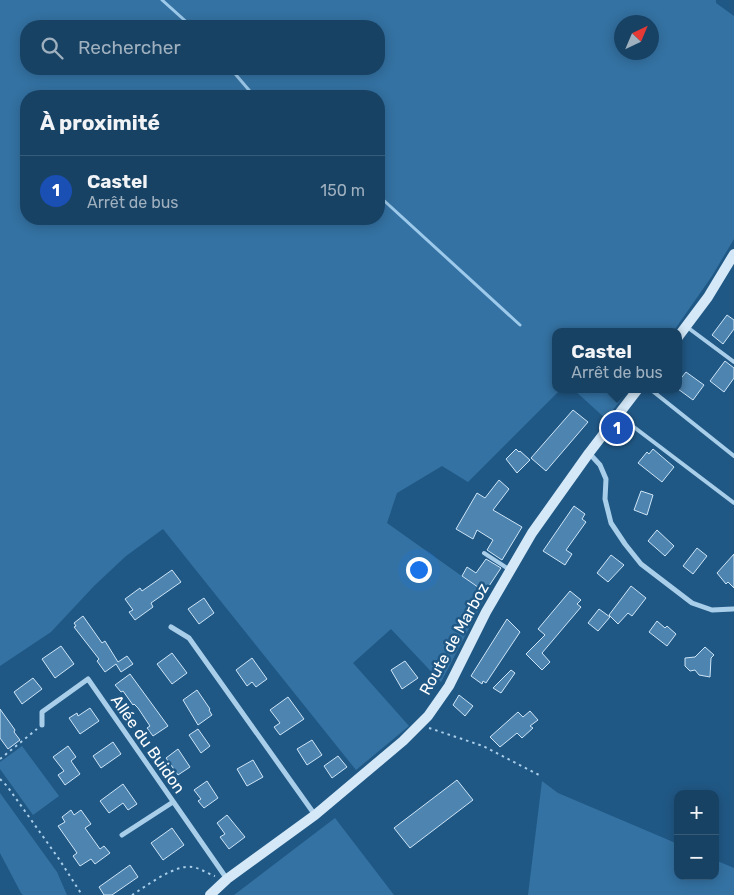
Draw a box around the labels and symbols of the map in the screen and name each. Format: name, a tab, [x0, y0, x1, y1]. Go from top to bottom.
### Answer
north arrow	[614, 15, 659, 60]
pin: 1	[601, 409, 633, 447]
your location	[406, 557, 432, 583]
street label: Route de Marboz	[415, 580, 493, 698]
street label: Allée du Buidon	[107, 691, 189, 797]

